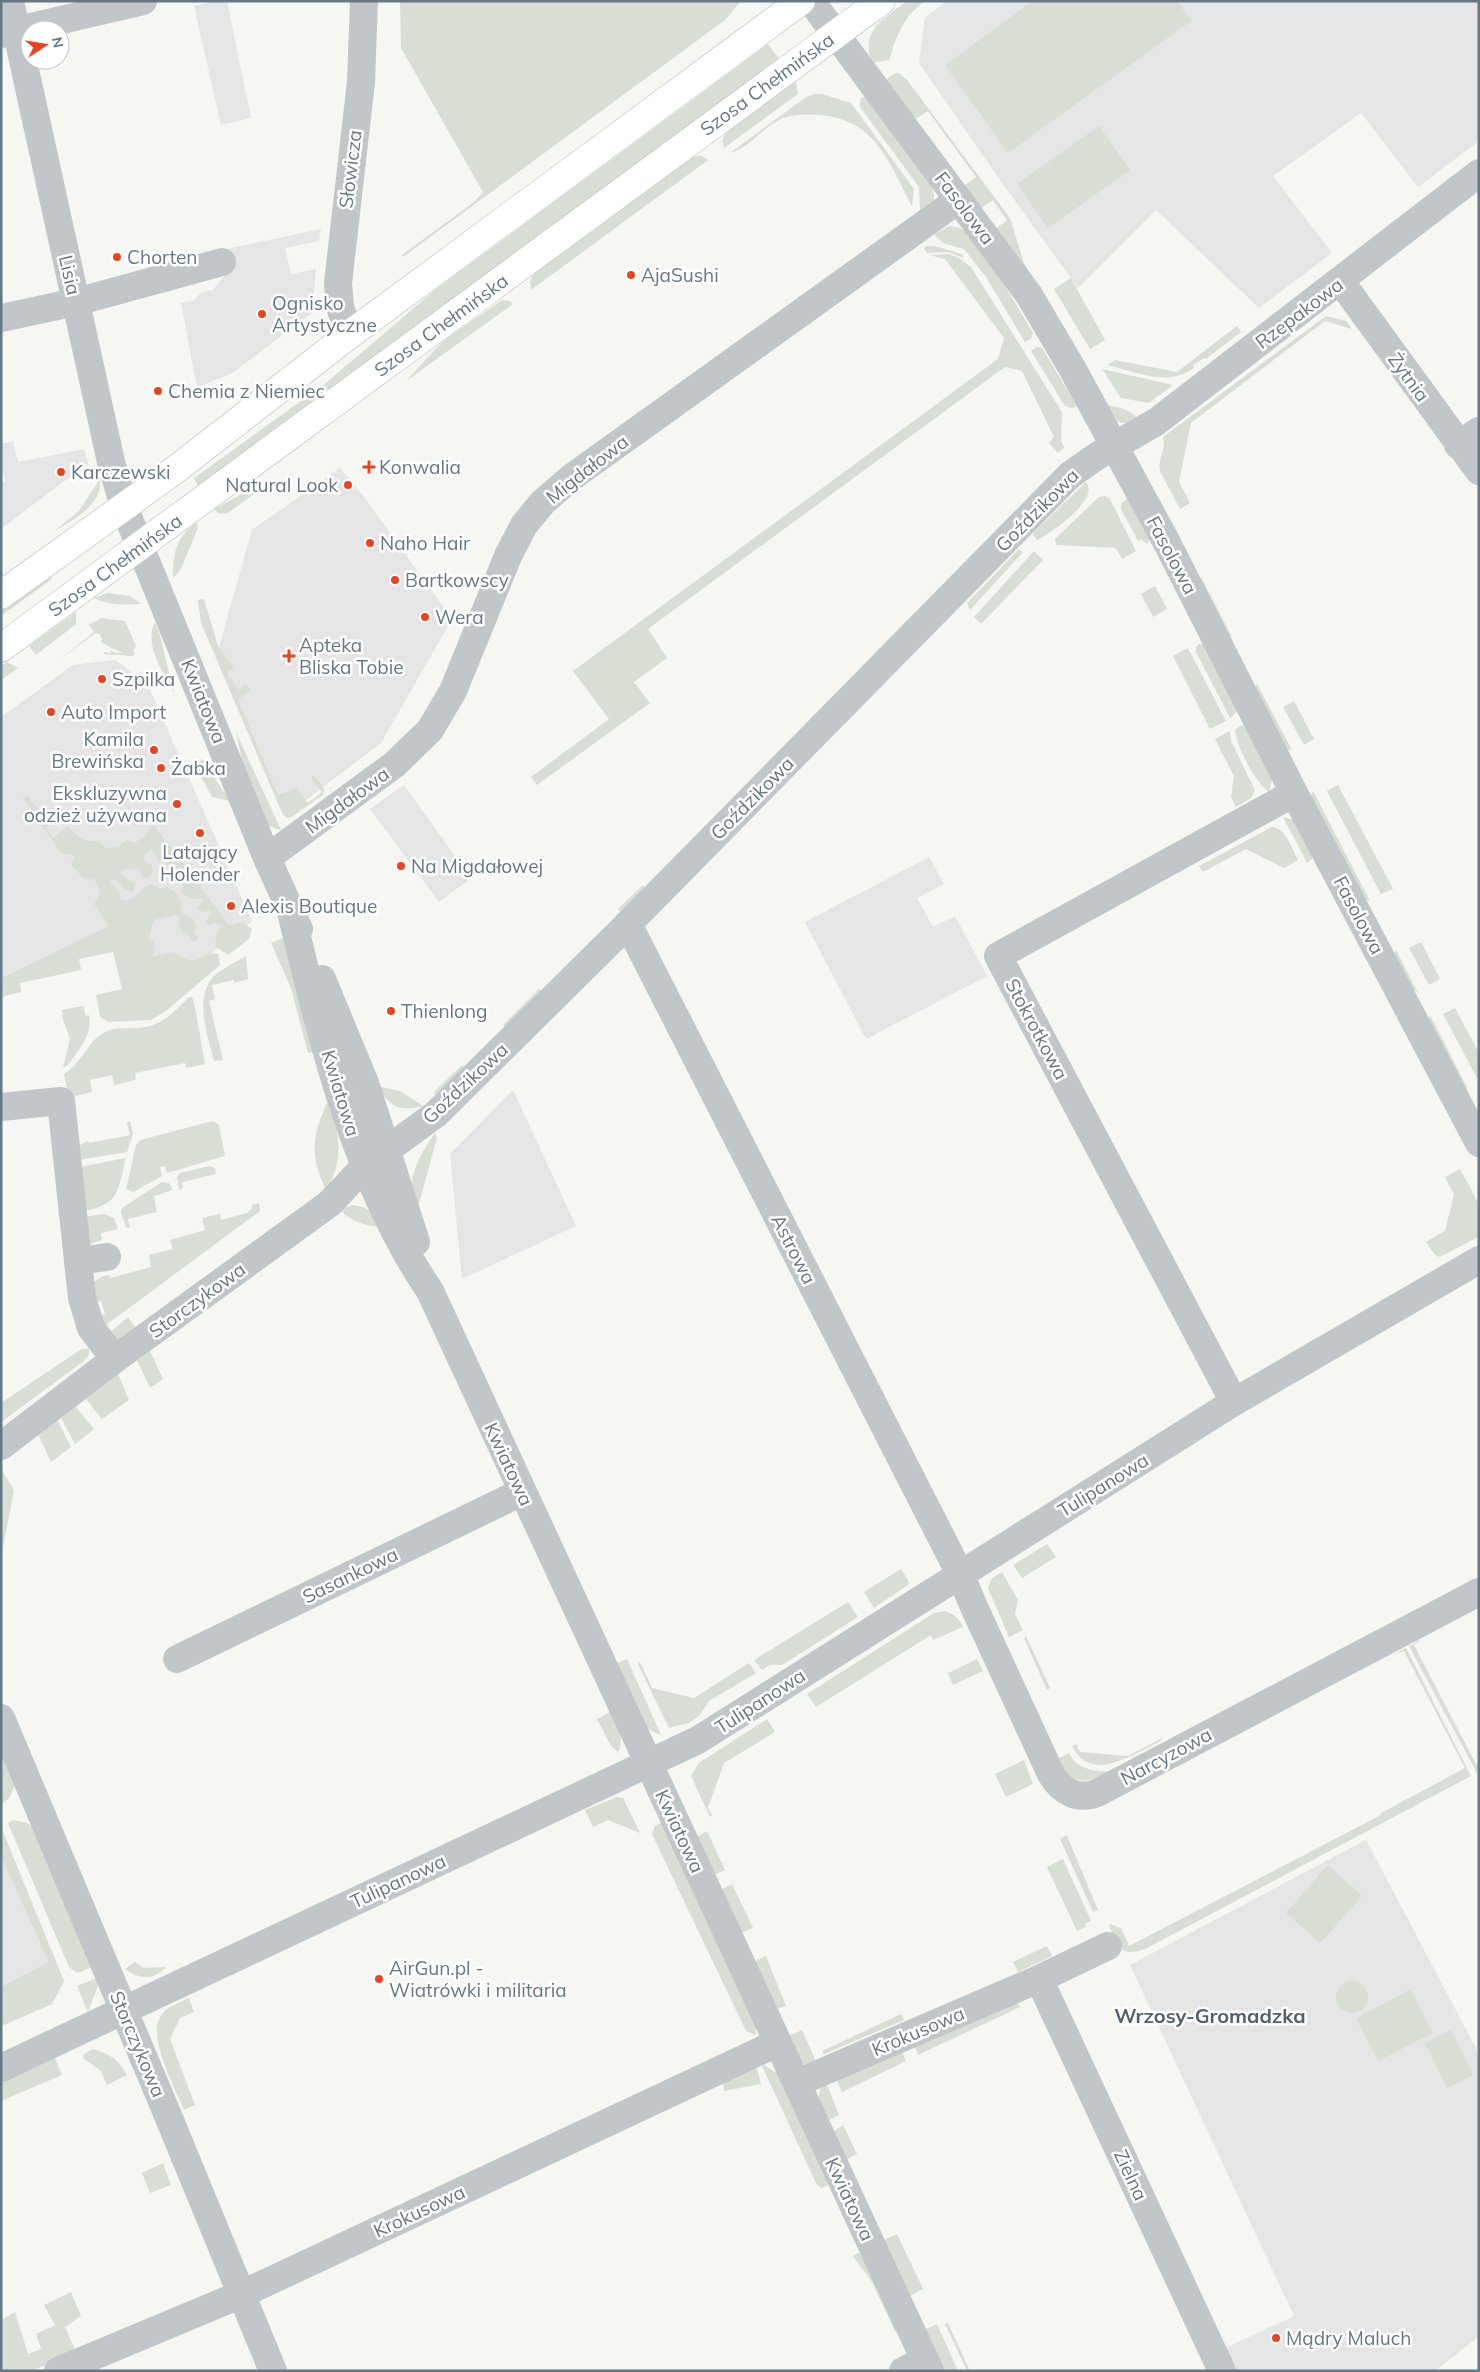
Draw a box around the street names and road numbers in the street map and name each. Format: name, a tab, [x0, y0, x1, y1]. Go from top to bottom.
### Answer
street label: Szosa Chełmińska	[695, 27, 839, 141]
street label: Słowicza	[333, 128, 367, 210]
street label: Fasolowa	[930, 167, 1000, 249]
street label: Lisia	[54, 253, 86, 297]
street label: Szosa Chełmińska	[369, 268, 513, 382]
street label: Rzepakowa	[1250, 272, 1348, 354]
street label: Żytnia	[1383, 348, 1435, 406]
street label: Migdałowa	[541, 429, 633, 509]
street label: Goździkowa	[990, 463, 1084, 557]
street label: Szosa Chełmińska	[43, 508, 187, 622]
street label: Fasolowa	[1141, 512, 1203, 598]
street label: Kwiatowa	[176, 655, 232, 747]
street label: Goździkowa	[705, 751, 799, 845]
street label: Migdałowa	[300, 761, 394, 839]
street label: Fasolowa	[1328, 872, 1390, 958]
street label: Stokrotkowa	[1000, 974, 1074, 1084]
street label: Goździkowa	[417, 1037, 513, 1129]
street label: Kwiatowa	[317, 1047, 365, 1139]
street label: Astrowa	[766, 1210, 822, 1288]
street label: Storczykowa	[144, 1257, 250, 1343]
street label: Kwiatowa	[479, 1419, 539, 1509]
street label: Tulipanowa	[1053, 1448, 1153, 1522]
street label: Sasankowa	[298, 1542, 402, 1608]
street label: Tulipanowa	[710, 1663, 810, 1739]
street label: Narcyzowa	[1116, 1722, 1216, 1790]
street label: Kwiatowa	[650, 1786, 710, 1876]
street label: Tulipanowa	[346, 1848, 450, 1914]
street label: Storczykowa	[105, 1987, 171, 2101]
street label: Krokusowa	[868, 2001, 968, 2061]
street label: Zielna	[1109, 2146, 1153, 2204]
street label: Kwiatowa	[820, 2154, 880, 2244]
street label: Krokusowa	[369, 2179, 469, 2243]

